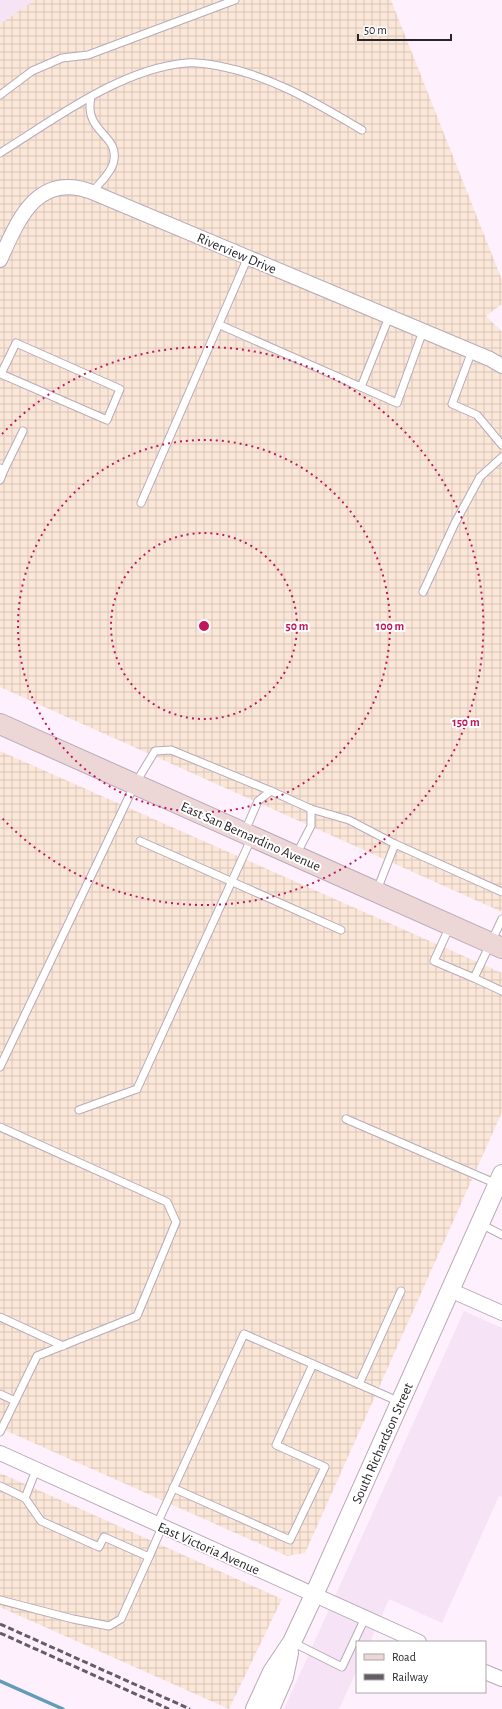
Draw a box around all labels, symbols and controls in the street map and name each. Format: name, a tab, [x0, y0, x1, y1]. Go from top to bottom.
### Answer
scale bar	[358, 16, 451, 42]
text: 50 m	[364, 24, 387, 36]
street label: Riverview Drive	[195, 231, 278, 277]
centre of rings	[197, 619, 211, 633]
text: 50 m	[286, 620, 309, 632]
text: 100 m	[376, 620, 404, 632]
text: 150 m	[452, 716, 480, 728]
street label: East San Bernardino Avenue	[179, 800, 323, 874]
street label: South Richardson Street	[350, 1380, 416, 1506]
street label: East Victoria Avenue	[155, 1520, 262, 1578]
legend	[356, 1641, 486, 1693]
text: Road	[392, 1651, 416, 1663]
text: Railway	[392, 1671, 428, 1684]

